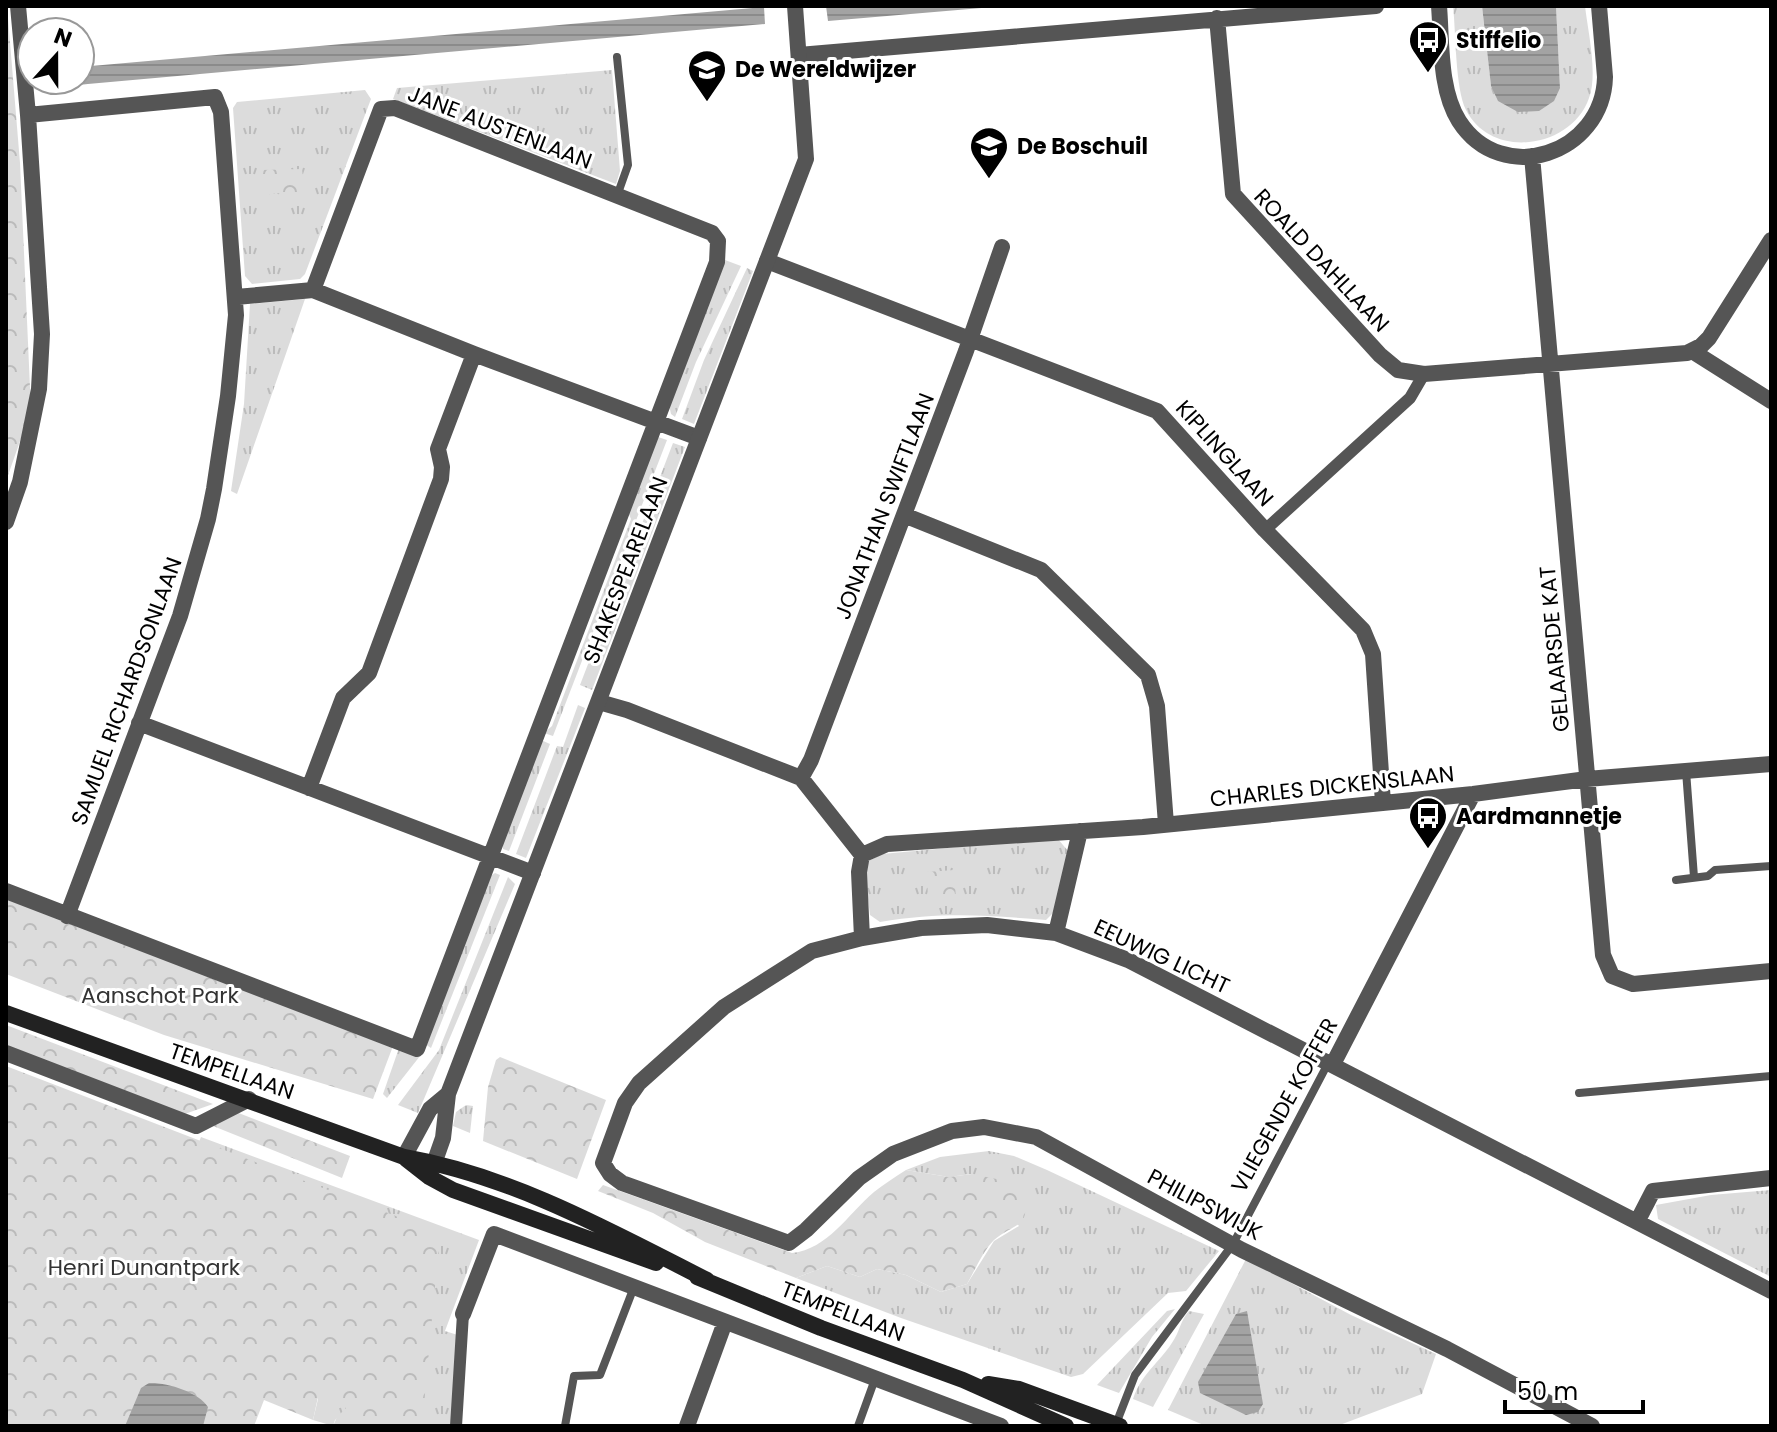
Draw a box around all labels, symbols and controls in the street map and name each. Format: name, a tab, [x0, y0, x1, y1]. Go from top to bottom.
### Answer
north arrow	[16, 16, 96, 96]
bus stop icon: Stiffelio	[1407, 19, 1449, 74]
text: N	[50, 20, 76, 55]
place label: Stiffelio	[1456, 25, 1541, 56]
school or university icon: De Wereldwijzer	[686, 48, 728, 103]
place label: De Wereldwijzer	[735, 54, 916, 85]
street label: JANE AUSTENLAAN	[403, 78, 596, 177]
school or university icon: De Boschuil	[968, 125, 1010, 180]
place label: De Boschuil	[1017, 131, 1148, 162]
street label: ROALD DAHLLAAN	[1247, 182, 1396, 339]
street label: JONATHAN SWIFTLAAN	[827, 389, 942, 624]
street label: KIPLINGLAAN	[1168, 393, 1281, 513]
street label: SHAKESPEARELAAN	[575, 472, 676, 668]
street label: SAMUEL RICHARDSONLAAN	[63, 553, 189, 830]
street label: GELAARSDE KAT	[1532, 565, 1577, 733]
street label: CHARLES DICKENSLAAN	[1208, 758, 1456, 815]
bus stop icon: Aardmannetje	[1407, 795, 1449, 850]
place label: Aardmannetje	[1456, 801, 1622, 832]
street label: EEUWIG LICHT	[1089, 911, 1235, 1001]
park label: Aanschot Park	[81, 980, 240, 1011]
street label: VLIEGENDE KOFFER	[1224, 1012, 1345, 1198]
street label: TEMPELLAAN	[165, 1036, 298, 1107]
street label: PHILIPSWIJK	[1142, 1161, 1268, 1248]
park label: Henri Dunantpark	[48, 1252, 241, 1283]
street label: TEMPELLAAN	[776, 1274, 909, 1349]
scale bar	[1505, 1364, 1643, 1414]
text: 50 m	[1517, 1375, 1578, 1408]

